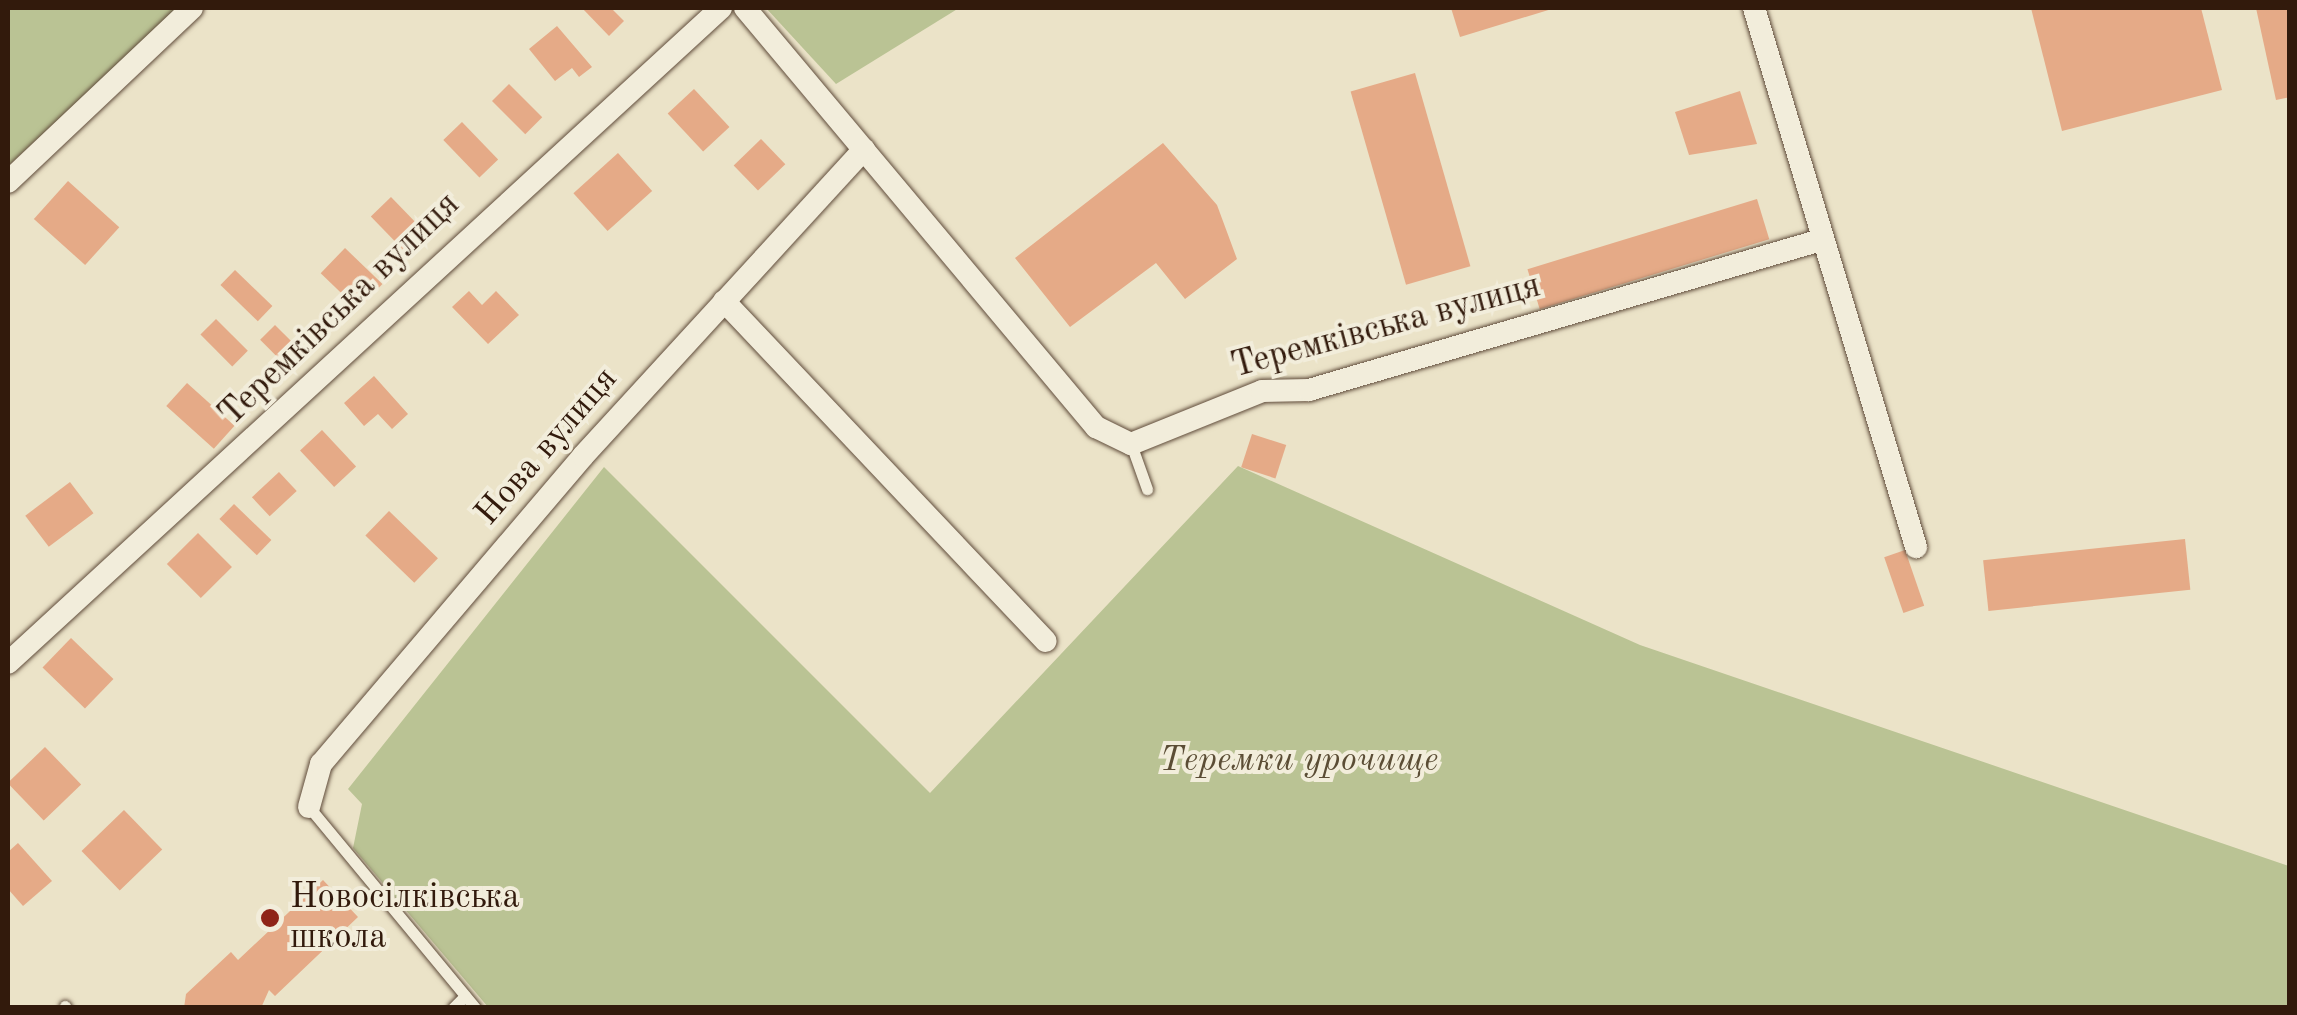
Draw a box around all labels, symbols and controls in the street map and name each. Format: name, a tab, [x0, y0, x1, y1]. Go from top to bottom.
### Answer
street label: Теремківська вулиця	[211, 184, 469, 436]
street label: Теремківська вулиця	[1227, 265, 1545, 389]
street label: Нова вулиця	[467, 359, 627, 535]
park label: Теремки урочище	[1160, 740, 1438, 782]
place label: Новосілківська школа	[290, 877, 520, 959]
marker: Новосілківська школа	[259, 907, 281, 929]

